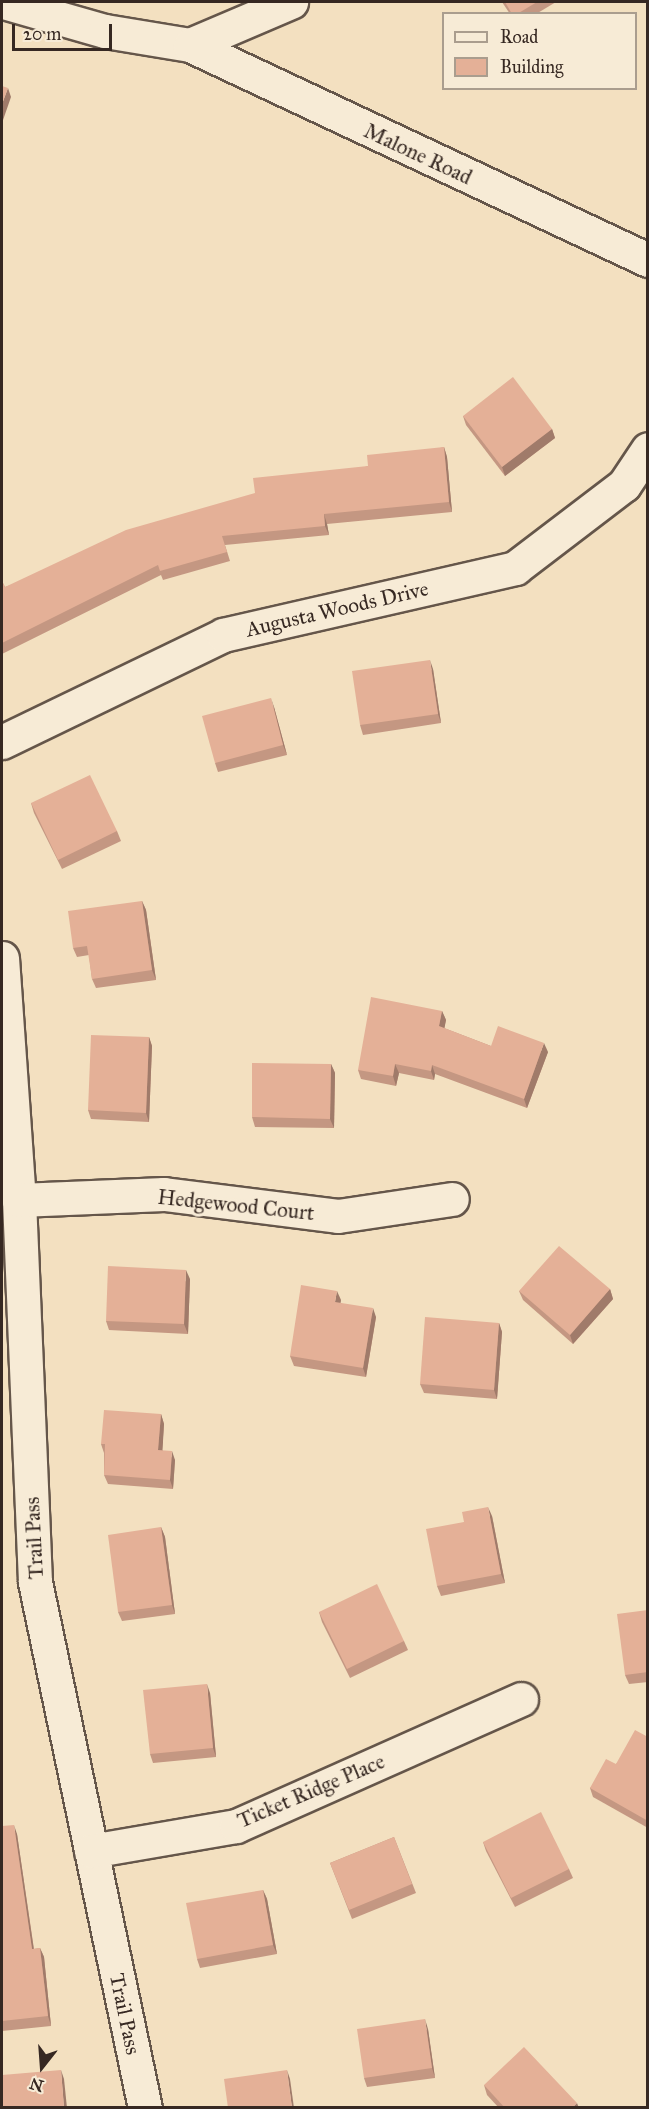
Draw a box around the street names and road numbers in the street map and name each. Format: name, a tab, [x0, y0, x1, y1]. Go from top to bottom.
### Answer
street label: Malone Road	[360, 118, 476, 190]
street label: Augusta Woods Drive	[243, 576, 431, 642]
street label: Hedgewood Court	[156, 1184, 316, 1226]
street label: Trail Pass	[19, 1496, 49, 1580]
street label: Ticket Ridge Place	[234, 1749, 388, 1833]
street label: Trail Pass	[104, 1971, 146, 2057]

